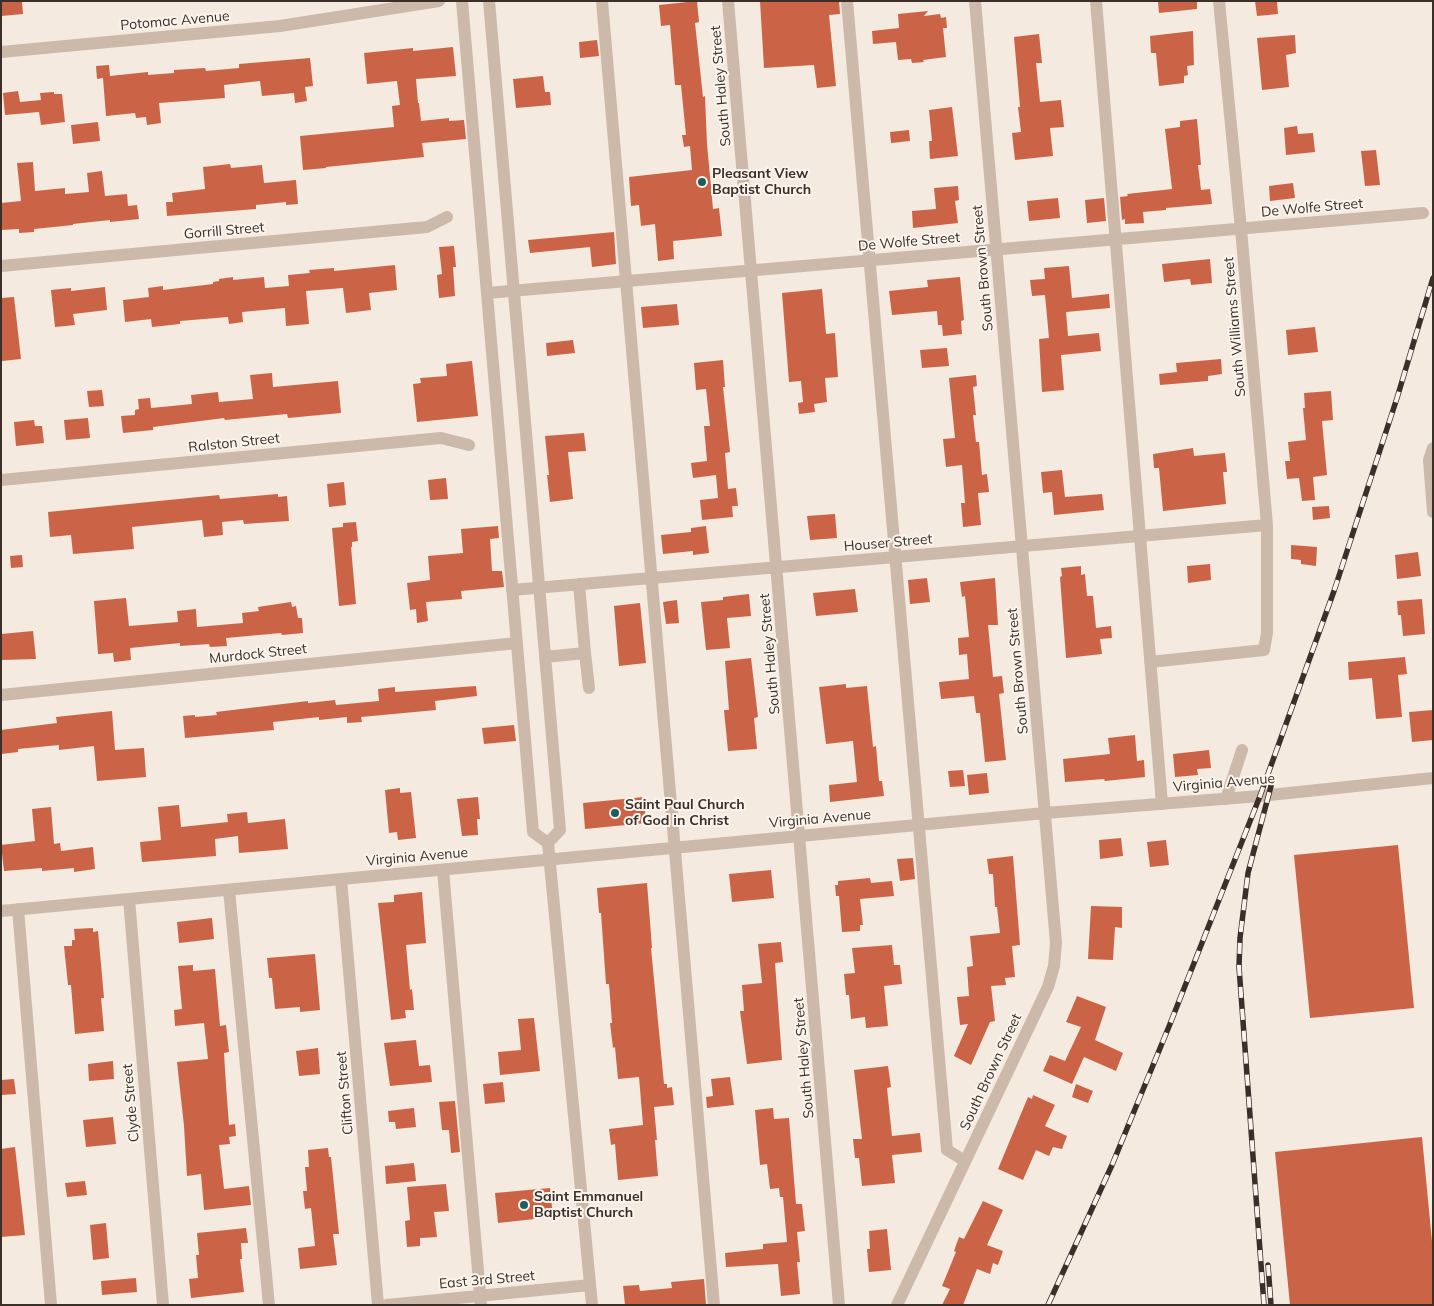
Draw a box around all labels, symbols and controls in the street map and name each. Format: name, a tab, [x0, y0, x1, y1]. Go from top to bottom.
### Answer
street label: Potomac Avenue	[120, 8, 230, 34]
street label: South Haley Street	[707, 25, 735, 147]
place label: Pleasant View Baptist Church	[712, 166, 811, 198]
marker: Pleasant View Baptist Church	[696, 176, 708, 188]
street label: De Wolfe Street	[1260, 195, 1364, 221]
street label: South Brown Street	[969, 204, 997, 332]
street label: Gorrill Street	[183, 219, 265, 243]
street label: De Wolfe Street	[857, 229, 961, 255]
street label: South Williams Street	[1221, 256, 1249, 398]
street label: Ralston Street	[188, 430, 280, 456]
street label: Houser Street	[843, 531, 933, 555]
street label: South Haley Street	[756, 593, 784, 715]
street label: South Brown Street	[1004, 607, 1032, 735]
street label: Murdock Street	[208, 641, 308, 667]
street label: Virginia Avenue	[1172, 770, 1276, 796]
place label: Saint Paul Church of God in Christ	[625, 797, 745, 830]
street label: Virginia Avenue	[768, 806, 872, 832]
marker: Saint Paul Church of God in Christ	[609, 807, 621, 819]
street label: Virginia Avenue	[365, 844, 469, 870]
street label: South Haley Street	[790, 997, 818, 1119]
street label: South Brown Street	[957, 1011, 1025, 1133]
street label: Clifton Street	[333, 1050, 357, 1136]
street label: Clyde Street	[119, 1063, 143, 1143]
place label: Saint Emmanuel Baptist Church	[534, 1189, 643, 1222]
marker: Saint Emmanuel Baptist Church	[518, 1199, 530, 1211]
street label: East 3rd Street	[438, 1267, 536, 1293]

